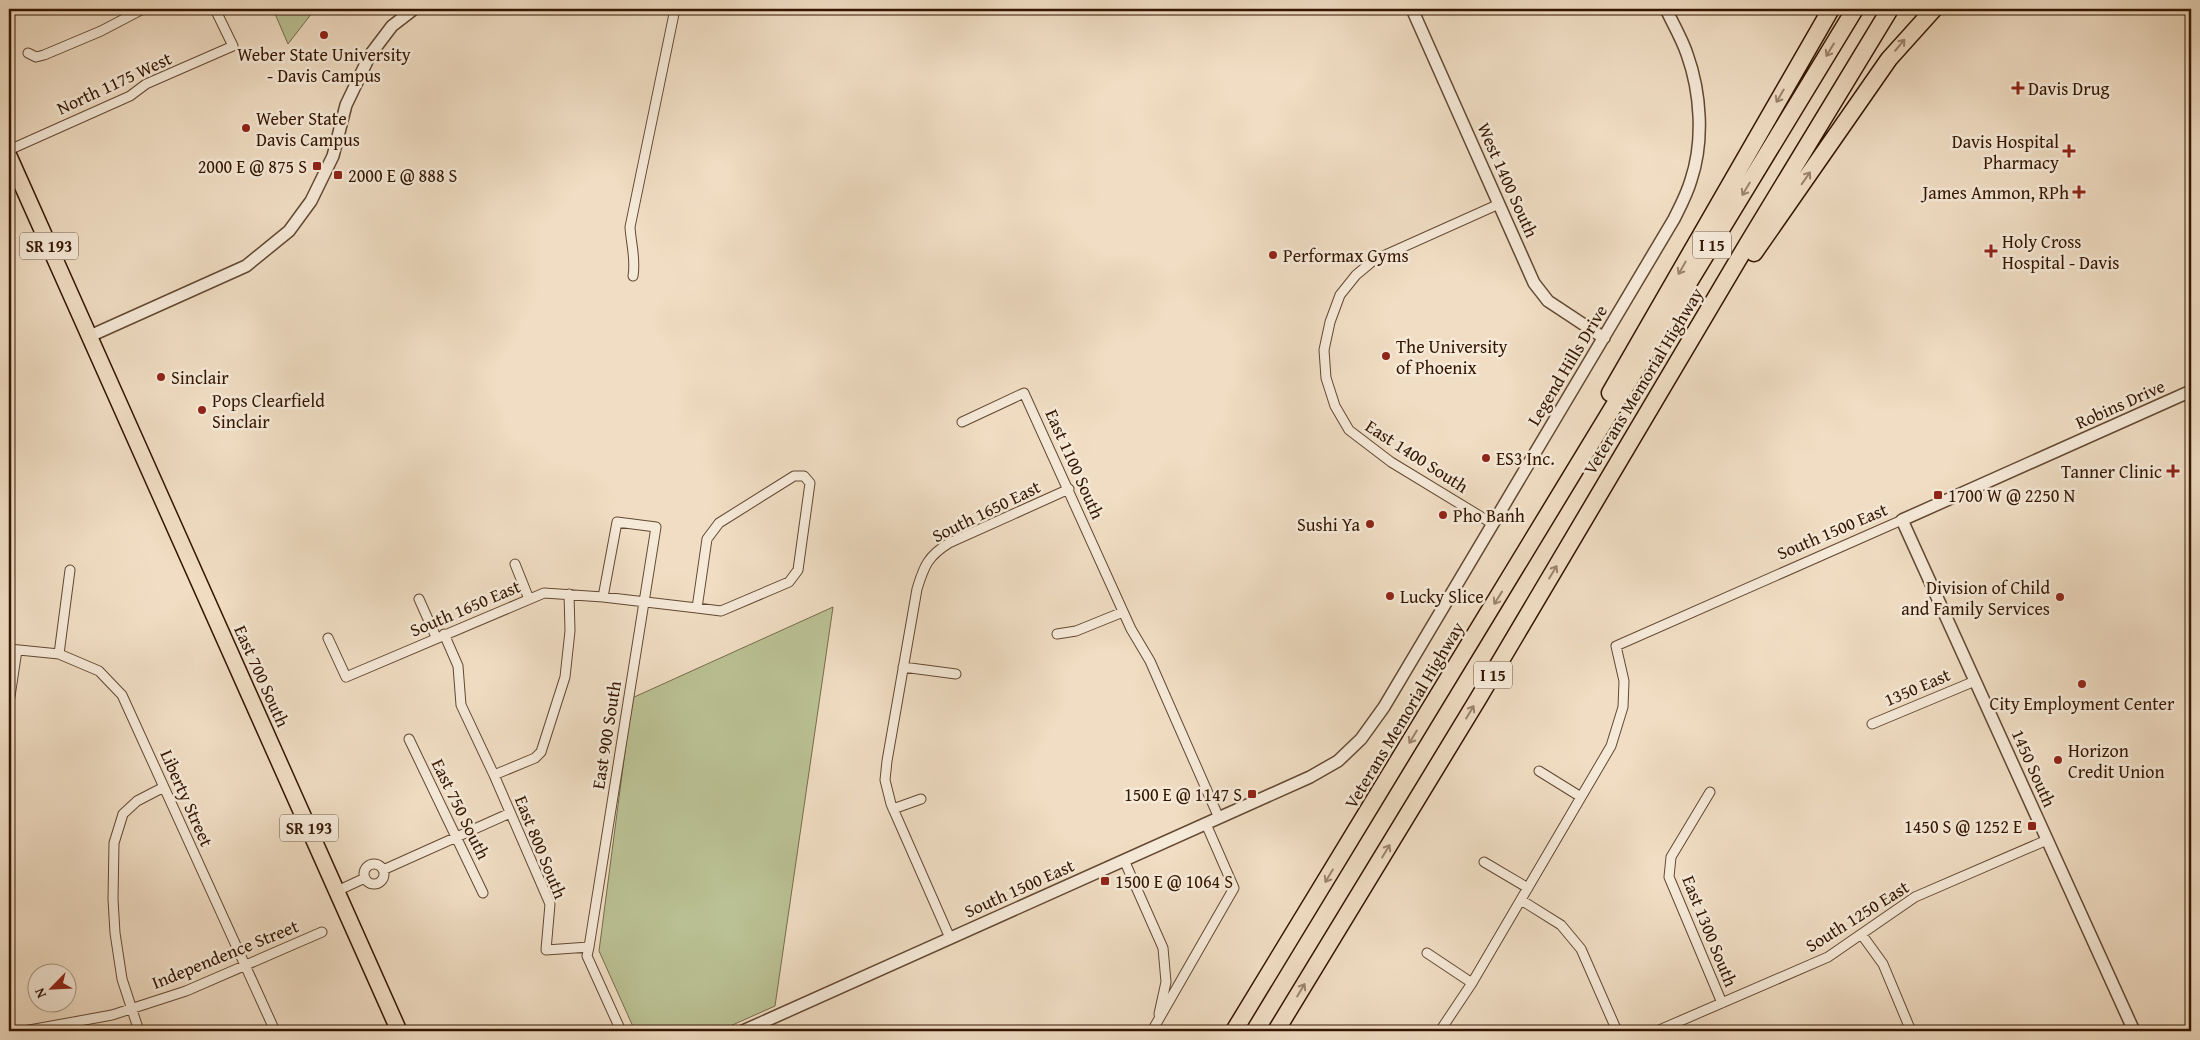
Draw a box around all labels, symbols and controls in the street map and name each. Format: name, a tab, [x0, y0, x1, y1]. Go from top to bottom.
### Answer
marker: Weber State University - Davis Campus	[318, 29, 330, 41]
one-way arrow	[1895, 39, 1906, 52]
place label: Weber State University - Davis Campus	[237, 41, 411, 89]
one-way arrow	[1824, 43, 1834, 57]
street label: North 1175 West	[52, 44, 176, 121]
place label: Davis Drug	[2028, 75, 2109, 102]
marker: Davis Drug	[2012, 82, 2024, 94]
one-way arrow	[1775, 89, 1785, 103]
place label: Weber State Davis Campus	[256, 105, 360, 153]
street label: West 1400 South	[1471, 118, 1545, 242]
marker: Weber State Davis Campus	[240, 122, 252, 134]
place label: Davis Hospital Pharmacy	[1952, 128, 2059, 176]
marker: Davis Hospital Pharmacy	[2063, 145, 2075, 157]
place label: 2000 E @ 875 S	[198, 153, 307, 180]
marker: 2000 E @ 875 S	[311, 160, 323, 172]
place label: 2000 E @ 888 S	[348, 162, 458, 189]
marker: 2000 E @ 888 S	[332, 169, 344, 181]
one-way arrow	[1801, 171, 1811, 185]
place label: James Ammon, RPh	[1920, 179, 2069, 206]
one-way arrow	[1740, 182, 1750, 196]
marker: James Ammon, RPh	[2073, 186, 2085, 198]
place label: Holy Cross Hospital - Davis	[2002, 228, 2119, 276]
road number: SR 193	[20, 232, 78, 260]
road number: I 15	[1693, 232, 1731, 258]
place label: Performax Gyms	[1283, 242, 1409, 269]
marker: Holy Cross Hospital - Davis	[1984, 244, 1998, 258]
marker: Performax Gyms	[1267, 249, 1279, 261]
one-way arrow	[1677, 260, 1687, 274]
street label: Veterans Memorial Highway	[1576, 282, 1710, 480]
street label: Legend Hills Drive	[1520, 299, 1614, 431]
place label: The University of Phoenix	[1396, 333, 1508, 381]
marker: The University of Phoenix	[1380, 350, 1392, 362]
place label: Sinclair	[171, 364, 229, 391]
marker: Sinclair	[155, 371, 167, 383]
street label: Robins Drive	[2071, 372, 2169, 436]
place label: Pops Clearfield Sinclair	[212, 387, 325, 435]
marker: Pops Clearfield Sinclair	[196, 404, 208, 416]
street label: East 1100 South	[1039, 405, 1111, 523]
street label: East 1400 South	[1360, 413, 1474, 499]
place label: ES3 Inc.	[1496, 445, 1555, 472]
marker: ES3 Inc.	[1480, 452, 1492, 464]
place label: Tanner Clinic	[2061, 458, 2162, 485]
marker: Tanner Clinic	[2166, 464, 2180, 478]
street label: South 1650 East	[927, 473, 1045, 549]
place label: 1700 W @ 2250 N	[1948, 482, 2075, 509]
marker: 1700 W @ 2250 N	[1932, 489, 1944, 501]
street label: South 1500 East	[1772, 495, 1892, 566]
place label: Pho Banh	[1453, 502, 1525, 529]
marker: Pho Banh	[1437, 509, 1449, 521]
place label: Sushi Ya	[1297, 511, 1360, 538]
marker: Sushi Ya	[1364, 518, 1376, 530]
one-way arrow	[1549, 566, 1559, 580]
street label: South 1650 East	[405, 572, 525, 643]
place label: Division of Child and Family Services	[1901, 574, 2050, 622]
place label: Lucky Slice	[1400, 583, 1484, 610]
marker: Lucky Slice	[1384, 590, 1396, 602]
one-way arrow	[1493, 591, 1503, 605]
marker: Division of Child and Family Services	[2054, 591, 2066, 603]
street label: Veterans Memorial Highway	[1337, 616, 1471, 814]
street label: East 700 South	[227, 621, 297, 731]
street label: 1350 East	[1880, 661, 1955, 713]
road number: I 15	[1474, 662, 1512, 688]
marker: City Employment Center	[2076, 678, 2088, 690]
street label: East 900 South	[584, 679, 628, 791]
place label: City Employment Center	[1990, 690, 2175, 717]
one-way arrow	[1466, 706, 1476, 720]
street label: 1450 South	[2005, 725, 2063, 811]
one-way arrow	[1408, 730, 1418, 744]
place label: Horizon Credit Union	[2068, 737, 2165, 785]
street label: Liberty Street	[154, 745, 221, 852]
street label: East 750 South	[425, 754, 497, 864]
marker: Horizon Credit Union	[2052, 754, 2064, 766]
place label: 1500 E @ 1147 S	[1124, 781, 1242, 808]
marker: 1500 E @ 1147 S	[1246, 788, 1258, 800]
street label: East 800 South	[508, 791, 574, 903]
place label: 1450 S @ 1252 E	[1904, 813, 2022, 840]
road number: SR 193	[280, 814, 338, 841]
marker: 1450 S @ 1252 E	[2026, 820, 2038, 832]
one-way arrow	[1381, 844, 1391, 858]
street label: South 1500 East	[960, 851, 1079, 924]
place label: 1500 E @ 1064 S	[1115, 868, 1233, 895]
one-way arrow	[1323, 868, 1333, 882]
street label: East 1300 South	[1675, 871, 1745, 991]
street label: South 1250 East	[1800, 873, 1915, 959]
marker: 1500 E @ 1064 S	[1099, 875, 1111, 887]
street label: Independence Street	[148, 912, 303, 996]
north arrow	[28, 962, 78, 1012]
one-way arrow	[1297, 983, 1307, 997]
text: N	[29, 984, 51, 1002]

